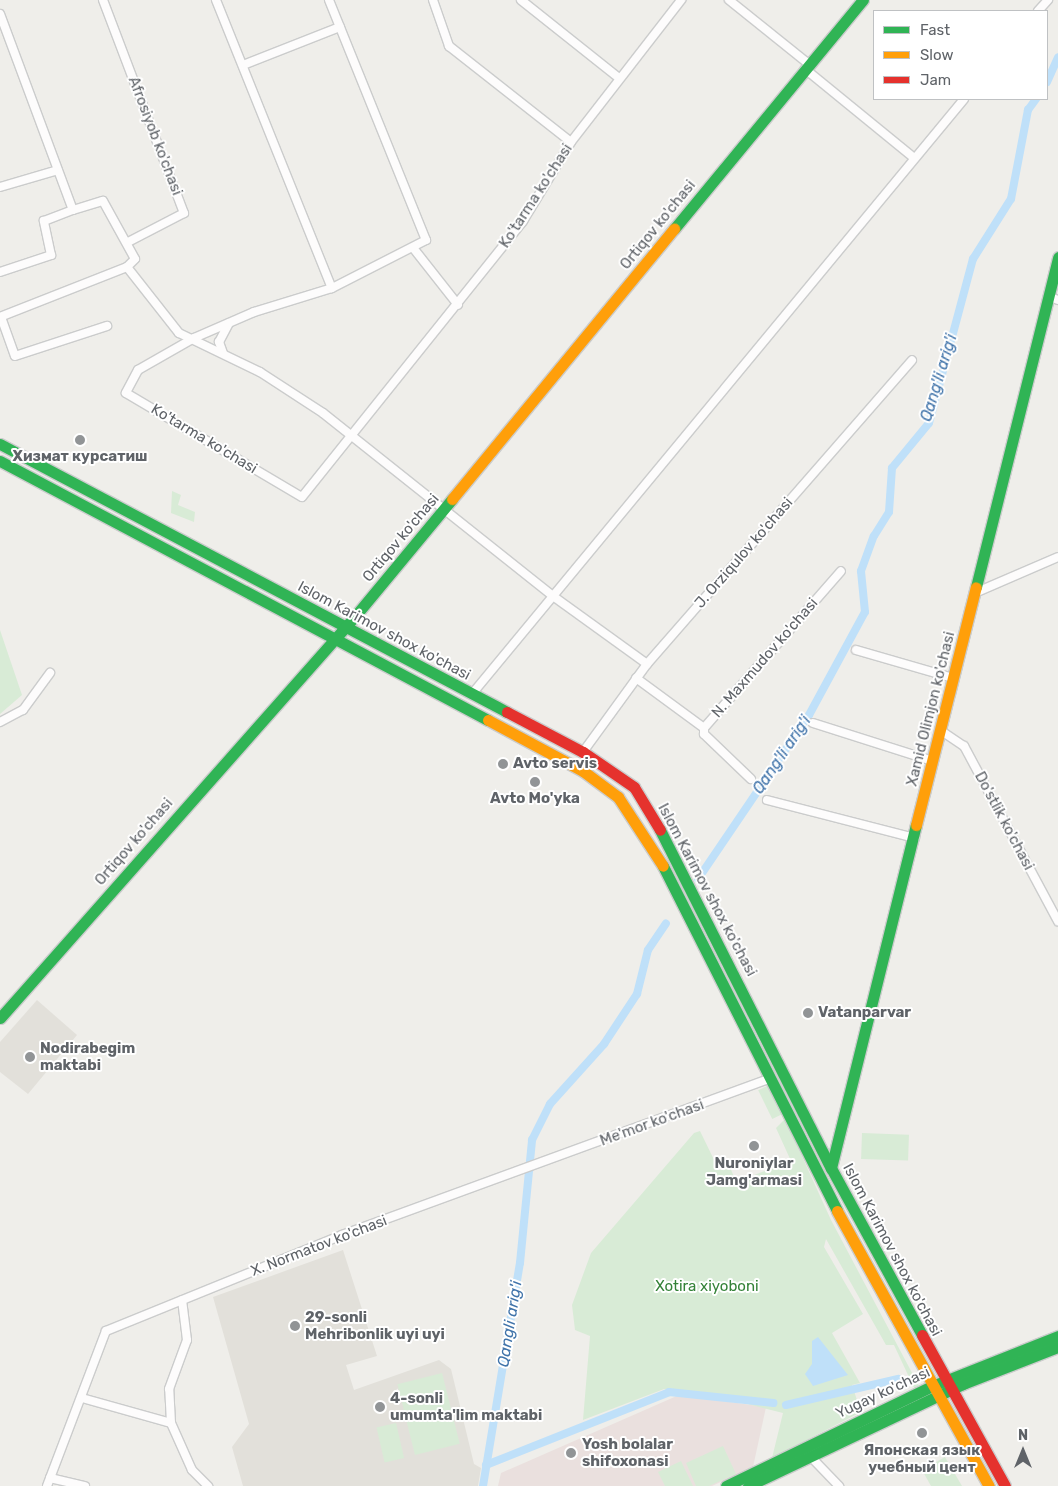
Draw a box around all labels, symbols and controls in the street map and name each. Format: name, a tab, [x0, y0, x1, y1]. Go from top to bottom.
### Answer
legend	[873, 10, 1048, 100]
text: Fast	[920, 21, 950, 39]
text: Slow	[920, 46, 953, 64]
text: Jam	[920, 71, 951, 89]
street label: Afrosiyob ko'chasi	[124, 74, 186, 198]
street label: Ko'tarma ko'chasi	[496, 141, 576, 251]
street label: Ortiqov ko'chasi	[616, 177, 700, 273]
water label: Qang'li arig'i	[917, 332, 961, 424]
street label: Ko'tarma ko'chasi	[148, 400, 260, 478]
marker: Хизмат курсатиш	[74, 434, 86, 446]
place label: Хизмат курсатиш	[13, 448, 147, 466]
street label: Ortiqov ko'chasi	[359, 490, 443, 586]
street label: J. Orziqulov ko'chasi	[691, 494, 797, 612]
street label: Islom Karimov shox ko'chasi	[294, 578, 474, 684]
street label: N. Maxmudov ko'chasi	[708, 594, 822, 722]
street label: Xamid Olimjon ko'chasi	[903, 630, 959, 788]
water label: Qang'li arig'i	[749, 712, 815, 798]
place label: Avto servis	[513, 755, 597, 773]
marker: Avto servis	[497, 758, 509, 770]
street label: Do'stlik ko'chasi	[970, 769, 1038, 873]
marker: Avto Mo'yka	[529, 776, 541, 788]
place label: Avto Mo'yka	[490, 790, 580, 808]
street label: Ortiqov ko'chasi	[91, 795, 177, 889]
street label: Islom Karimov shox ko'chasi	[654, 800, 760, 980]
place label: Vatanparvar	[818, 1004, 911, 1022]
marker: Vatanparvar	[802, 1007, 814, 1019]
place label: Nodirabegim maktabi	[40, 1039, 135, 1074]
marker: Nodirabegim maktabi	[24, 1051, 36, 1063]
street label: Me'mor ko'chasi	[597, 1096, 707, 1150]
marker: Nuroniylar Jamg'armasi	[748, 1140, 760, 1152]
place label: Nuroniylar Jamg'armasi	[706, 1154, 802, 1189]
street label: Islom Karimov shox ko'chasi	[839, 1160, 945, 1340]
street label: X. Normatov ko'chasi	[248, 1212, 390, 1280]
park label: Xotira xiyoboni	[655, 1278, 759, 1296]
water label: Qangli arig'i	[494, 1279, 526, 1369]
place label: 29-sonli Mehribonlik uyi uyi	[305, 1308, 445, 1343]
marker: 29-sonli Mehribonlik uyi uyi	[289, 1320, 301, 1332]
street label: Yugay ko'chasi	[833, 1363, 933, 1423]
place label: 4-sonli umumta'lim maktabi	[390, 1389, 542, 1424]
marker: 4-sonli umumta'lim maktabi	[374, 1401, 386, 1413]
north arrow	[998, 1426, 1048, 1476]
marker: Японская язык учебный цент	[916, 1427, 928, 1439]
text: N	[1018, 1427, 1028, 1444]
place label: Yosh bolalar shifoxonasi	[582, 1435, 673, 1470]
place label: Японская язык учебный цент	[864, 1441, 980, 1476]
marker: Yosh bolalar shifoxonasi	[564, 1446, 578, 1460]

